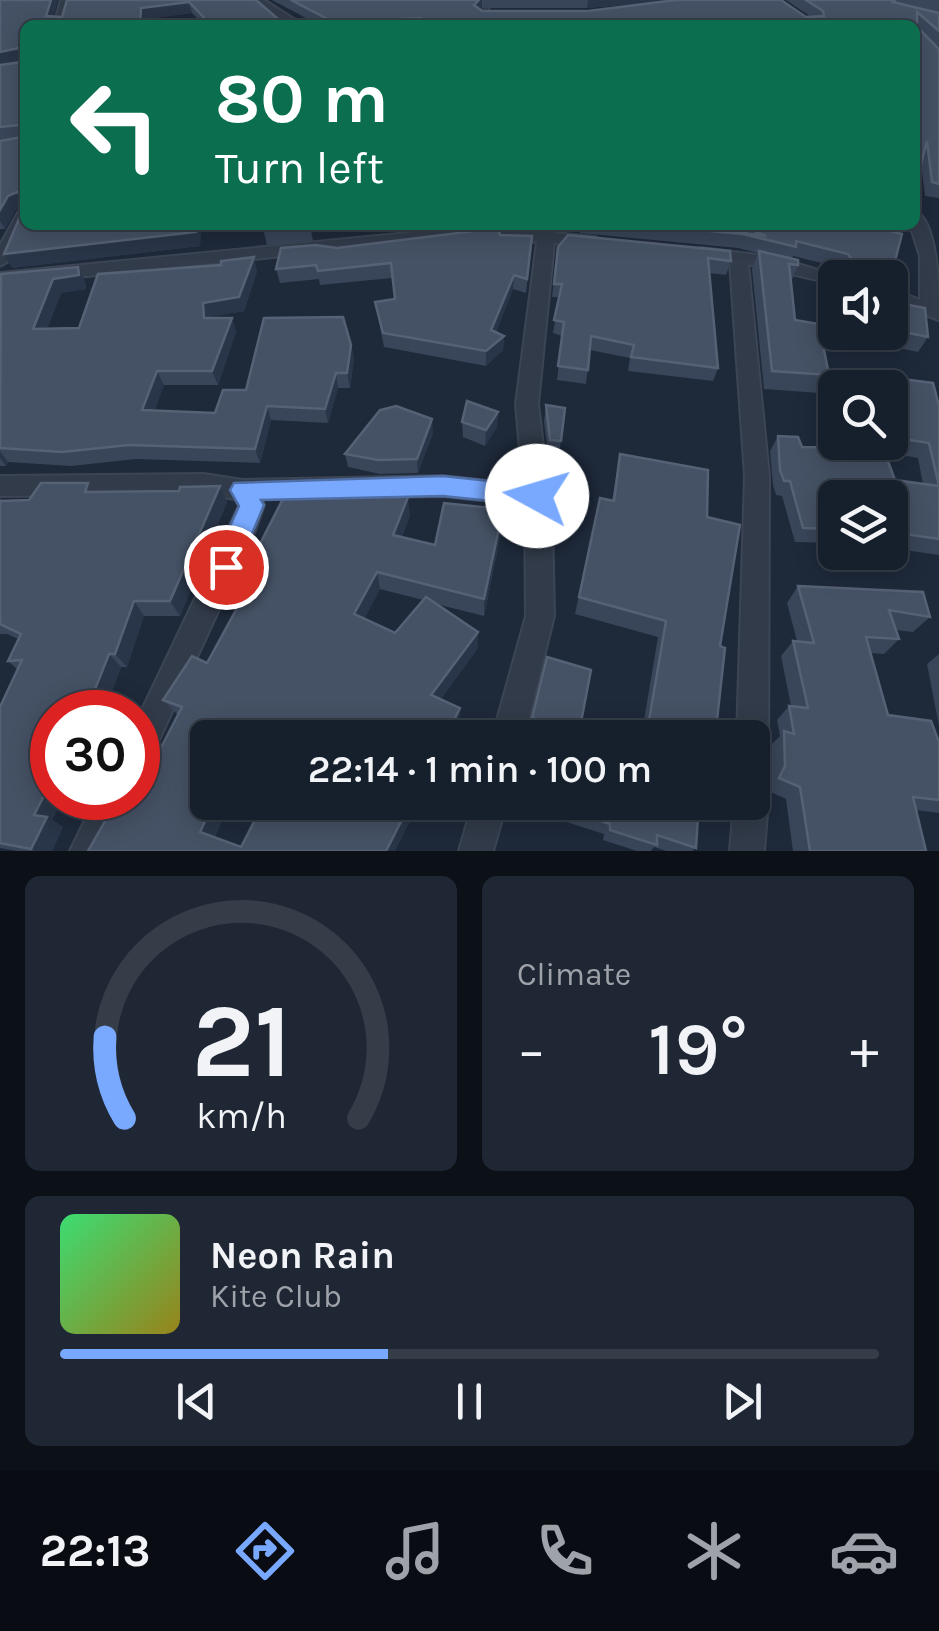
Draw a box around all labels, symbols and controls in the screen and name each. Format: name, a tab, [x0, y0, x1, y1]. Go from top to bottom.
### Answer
text: 80 m	[215, 58, 389, 140]
icon: left	[50, 60, 180, 190]
text: Turn left	[215, 142, 384, 194]
map controls	[818, 260, 908, 570]
button: sound	[818, 260, 908, 350]
button: search	[818, 370, 908, 460]
position arrow	[485, 444, 589, 548]
button: layers	[818, 480, 908, 570]
pin	[184, 525, 269, 610]
icon: arrive	[199, 540, 254, 595]
speed limit sign: 30	[30, 690, 160, 820]
text: 22:14 · 1 min · 100 m	[308, 747, 652, 792]
text: Climate	[517, 956, 631, 993]
text: 21	[191, 981, 291, 1102]
text: 19°	[648, 1005, 748, 1093]
text: −	[517, 1018, 546, 1082]
text: +	[850, 1018, 879, 1082]
text: km/h	[196, 1095, 286, 1137]
text: Neon Rain	[210, 1233, 395, 1278]
text: Kite Club	[210, 1278, 342, 1315]
icon: previous	[169, 1374, 224, 1429]
icon: pause	[442, 1374, 497, 1429]
icon: next	[715, 1374, 770, 1429]
icon: directions	[230, 1516, 300, 1586]
icon: music	[380, 1516, 450, 1586]
icon: phone	[530, 1516, 600, 1586]
icon: climate	[679, 1516, 749, 1586]
icon: car	[829, 1516, 899, 1586]
text: 22:13	[40, 1525, 150, 1577]

